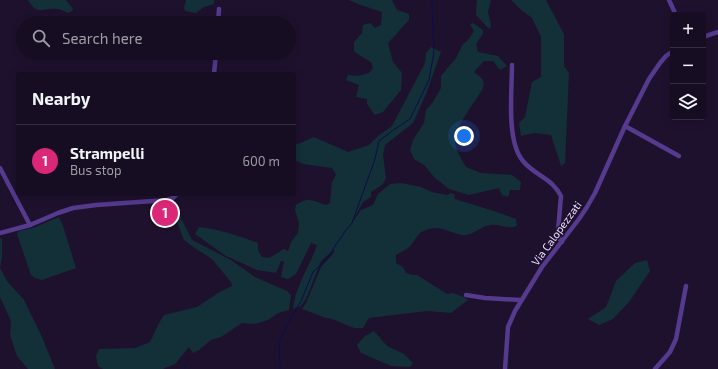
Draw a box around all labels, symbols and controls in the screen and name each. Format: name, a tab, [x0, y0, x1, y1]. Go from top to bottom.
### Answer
map controls	[670, 12, 706, 120]
button: +	[670, 12, 706, 48]
search box	[16, 16, 296, 60]
icon: search	[30, 27, 52, 49]
text: Search here	[62, 29, 143, 47]
button: −	[670, 48, 706, 84]
button: layers	[670, 84, 706, 120]
text: Nearby	[32, 88, 90, 108]
your location	[454, 126, 474, 146]
text: Strampelli	[70, 144, 144, 162]
text: 1	[42, 153, 48, 169]
text: 600 m	[243, 153, 280, 169]
text: Bus stop	[70, 162, 121, 178]
pin: 1	[152, 198, 178, 228]
street label: Via Calopezzati	[528, 198, 584, 268]

